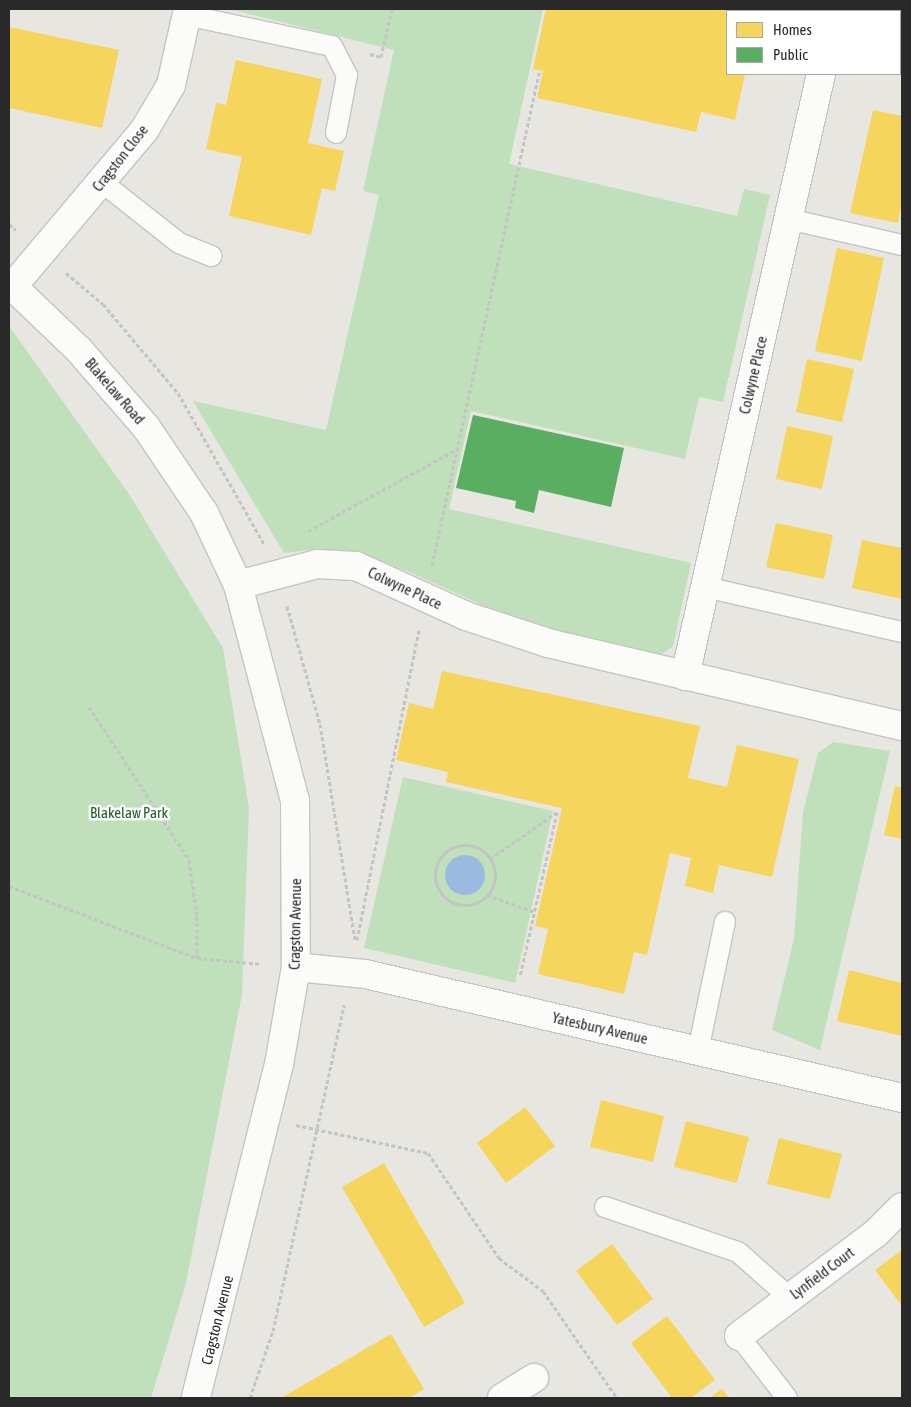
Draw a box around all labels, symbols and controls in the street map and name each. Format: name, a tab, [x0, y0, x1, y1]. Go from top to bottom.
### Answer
legend	[726, 10, 901, 75]
text: Homes	[773, 21, 812, 38]
text: Public	[773, 46, 808, 63]
street label: Cragston Close	[88, 121, 152, 195]
street label: Colwyne Place	[735, 334, 771, 416]
street label: Blakelaw Road	[81, 354, 149, 428]
street label: Colwyne Place	[365, 563, 445, 613]
park label: Blakelaw Park	[90, 804, 168, 822]
street label: Cragston Avenue	[285, 878, 305, 970]
street label: Yatesbury Avenue	[550, 1008, 650, 1048]
street label: Lynfield Court	[786, 1243, 858, 1303]
street label: Cragston Avenue	[197, 1273, 237, 1367]

